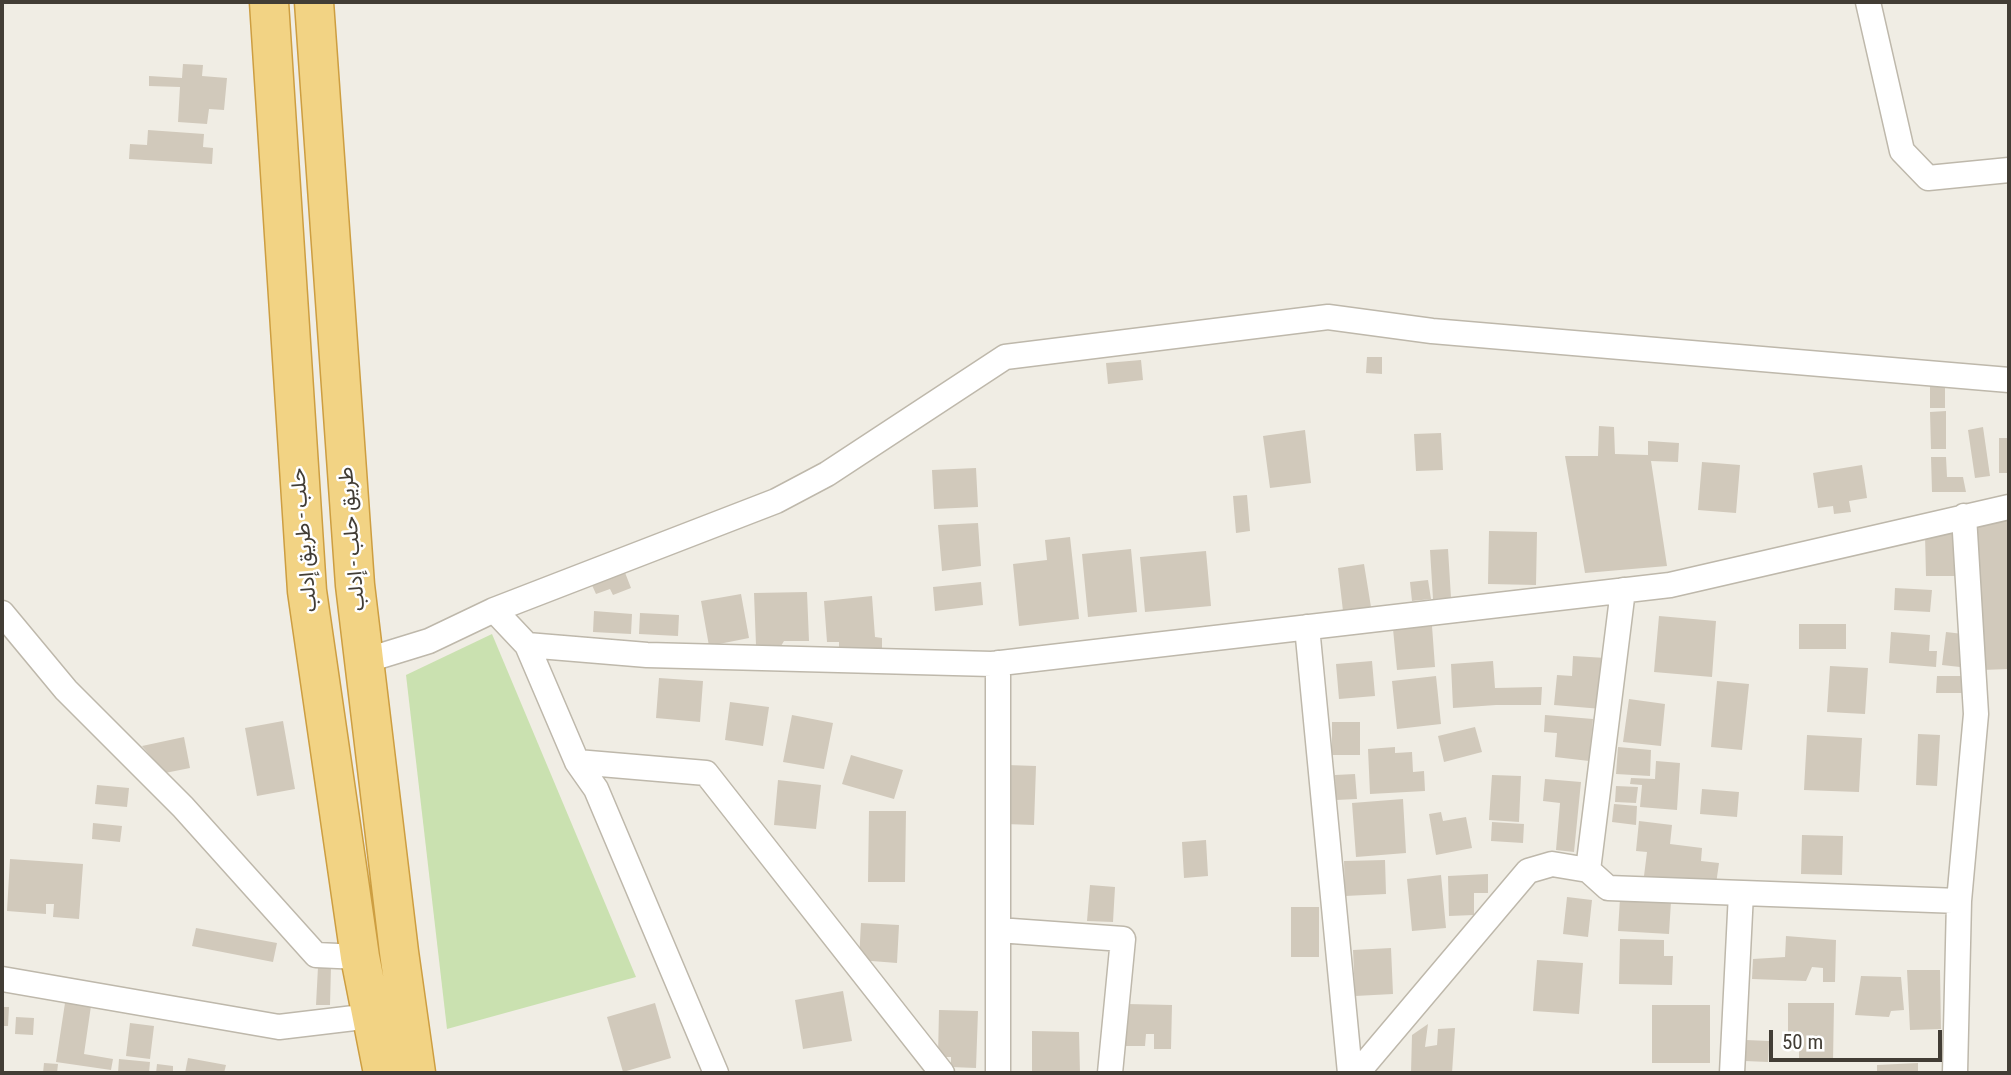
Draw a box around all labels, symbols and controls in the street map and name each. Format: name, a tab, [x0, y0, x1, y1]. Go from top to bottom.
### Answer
street label: طريق حلب - إدلب	[334, 466, 372, 612]
street label: حلب - طريق إدلب	[286, 467, 324, 613]
scale bar	[1773, 1016, 1946, 1060]
text: 50 m	[1782, 1030, 1823, 1054]

